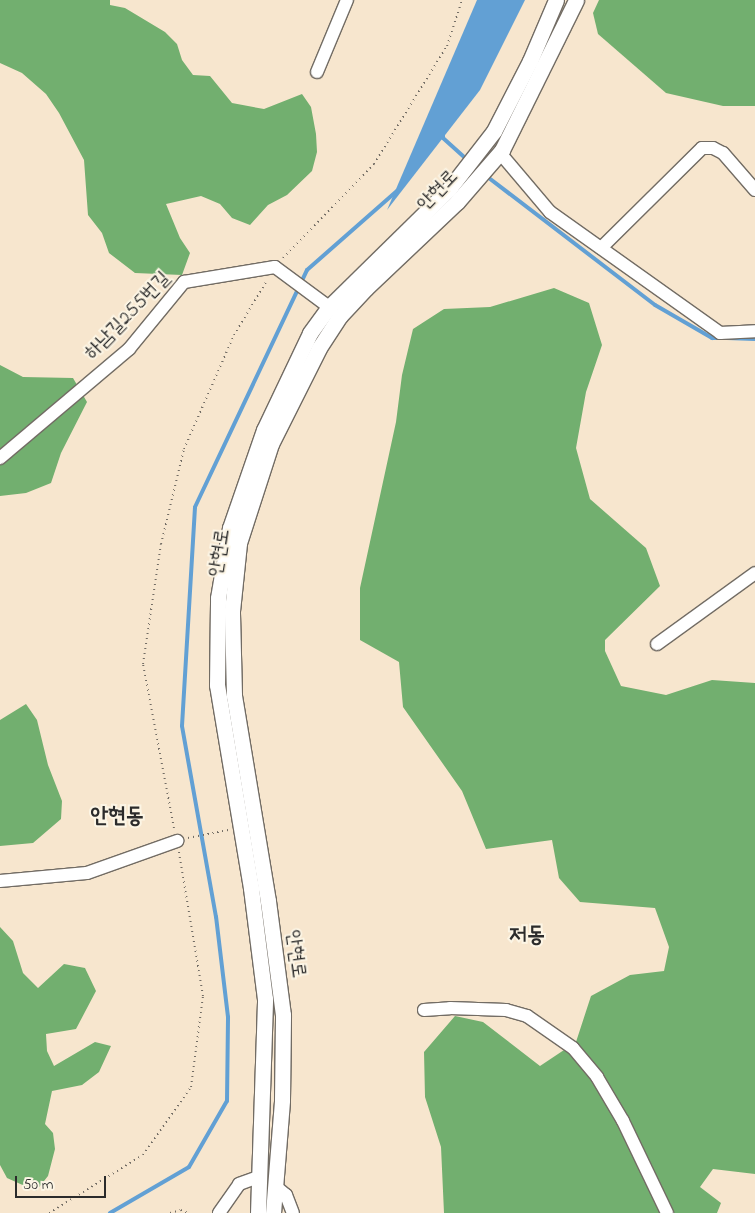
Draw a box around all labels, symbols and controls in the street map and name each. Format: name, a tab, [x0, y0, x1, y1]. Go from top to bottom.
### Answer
street label: 안현로	[413, 165, 463, 217]
street label: 하남길255번길	[80, 267, 176, 365]
street label: 안현로	[204, 527, 236, 579]
district label: 안현동	[90, 805, 144, 831]
district label: 저동	[509, 924, 545, 950]
street label: 안현로	[280, 928, 310, 980]
scale bar	[18, 1166, 109, 1198]
text: 50 m	[23, 1174, 53, 1196]

